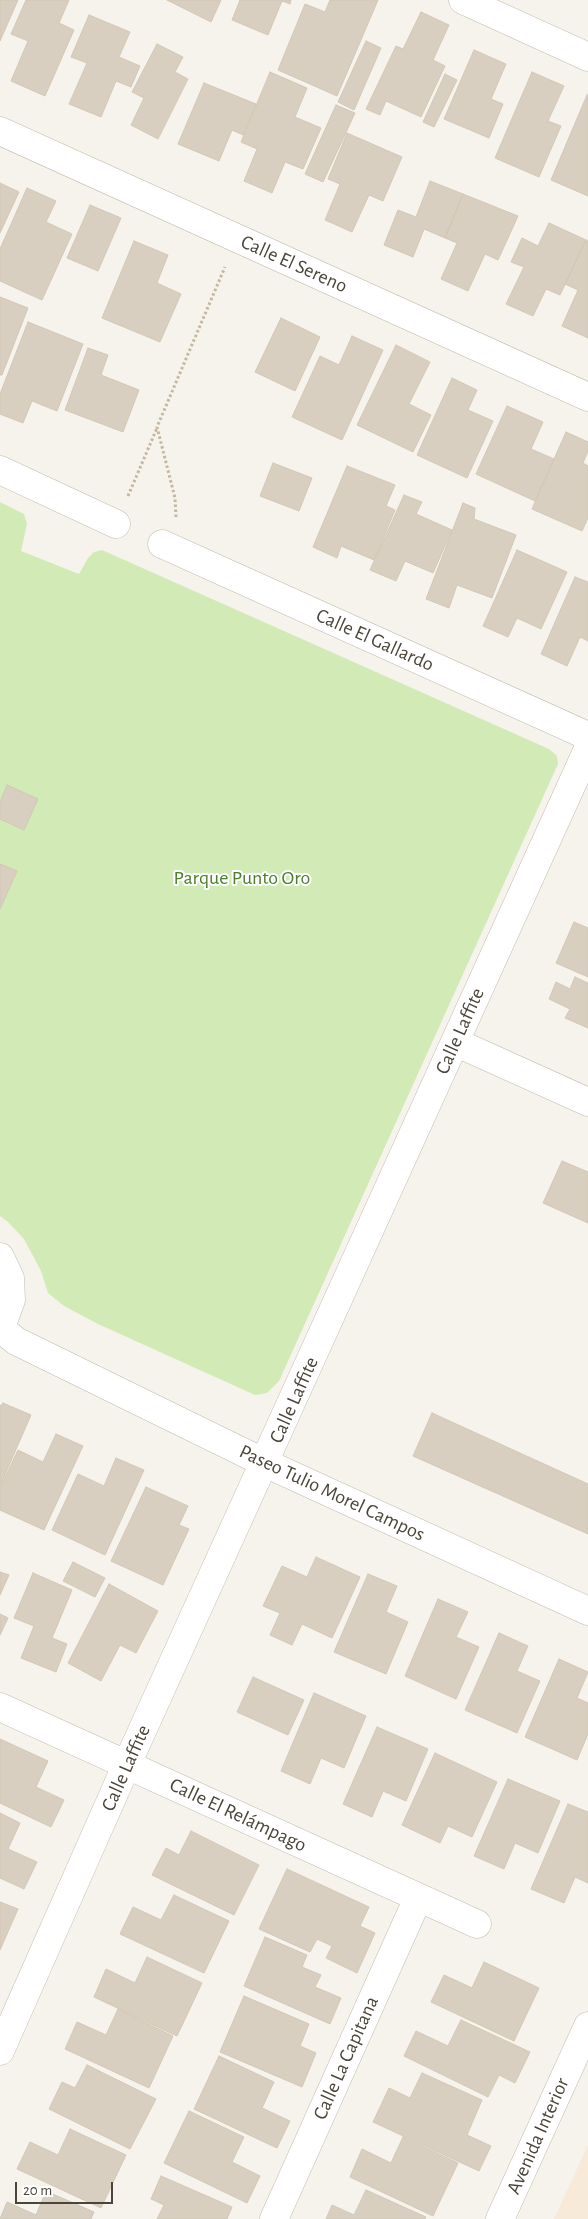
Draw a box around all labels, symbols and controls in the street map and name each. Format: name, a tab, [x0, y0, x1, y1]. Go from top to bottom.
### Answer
street label: Calle El Sereno	[237, 230, 351, 298]
street label: Calle El Gallardo	[312, 603, 438, 677]
park label: Parque Punto Oro	[174, 866, 310, 890]
street label: Calle Laffite	[430, 984, 490, 1078]
street label: Calle Laffite	[264, 1353, 324, 1447]
street label: Paseo Tulio Morel Campos	[235, 1439, 429, 1547]
street label: Calle Laffite	[96, 1721, 156, 1815]
street label: Calle El Relámpago	[166, 1773, 310, 1857]
street label: Calle La Capitana	[308, 1993, 384, 2123]
street label: Avenida Interior	[502, 2074, 574, 2198]
scale bar	[18, 2172, 115, 2204]
text: 20 m	[23, 2183, 52, 2198]

